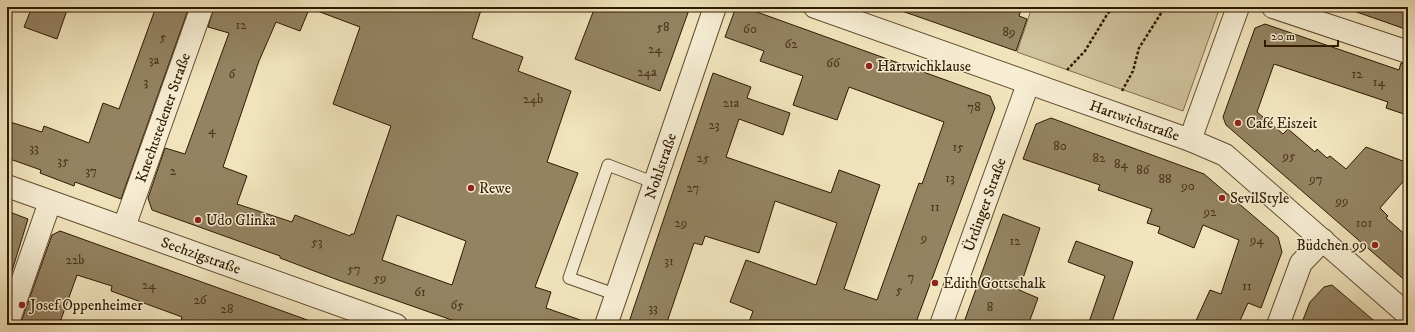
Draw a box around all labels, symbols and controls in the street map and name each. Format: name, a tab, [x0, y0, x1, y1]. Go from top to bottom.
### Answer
house number: 12	[235, 17, 247, 33]
house number: 58	[657, 19, 669, 35]
house number: 60	[743, 21, 757, 37]
scale bar	[1265, 22, 1338, 48]
house number: 89	[1003, 24, 1016, 40]
house number: 5	[160, 29, 167, 45]
text: 20 m	[1271, 29, 1295, 44]
house number: 62	[784, 36, 798, 52]
house number: 24	[648, 41, 662, 57]
street label: Knechtstedener Straße	[132, 51, 195, 185]
house number: 3a	[149, 52, 160, 68]
house number: 66	[826, 55, 841, 71]
place label: Hartwichklause	[877, 57, 971, 76]
marker: Hartwichklause	[864, 61, 874, 71]
house number: 24a	[637, 64, 657, 80]
house number: 6	[229, 66, 237, 82]
house number: 12	[1351, 66, 1363, 82]
house number: 3	[144, 74, 149, 90]
house number: 14	[1373, 74, 1386, 90]
house number: 24b	[523, 91, 543, 107]
house number: 21a	[723, 95, 740, 111]
street label: Hartwichstraße	[1087, 96, 1182, 145]
house number: 78	[967, 99, 981, 115]
place label: Café Eiszeit	[1246, 114, 1318, 133]
house number: 23	[708, 117, 720, 133]
marker: Café Eiszeit	[1233, 118, 1243, 128]
house number: 4	[208, 122, 216, 138]
street label: Nohlstraße	[641, 131, 681, 202]
house number: 80	[1053, 138, 1067, 154]
house number: 15	[952, 139, 964, 155]
house number: 33	[29, 140, 39, 156]
house number: 95	[1282, 148, 1296, 164]
house number: 25	[697, 150, 710, 166]
house number: 82	[1093, 150, 1106, 166]
house number: 35	[57, 153, 69, 169]
street label: Ürdinger Straße	[959, 155, 1011, 254]
house number: 84	[1114, 156, 1129, 172]
house number: 86	[1136, 162, 1151, 178]
house number: 37	[85, 163, 97, 179]
house number: 2	[170, 163, 177, 179]
house number: 13	[945, 170, 955, 186]
house number: 88	[1158, 171, 1172, 187]
house number: 97	[1308, 171, 1323, 187]
house number: 90	[1180, 178, 1195, 194]
place label: Rewe	[479, 179, 511, 198]
house number: 27	[687, 180, 700, 196]
marker: Rewe	[466, 183, 476, 193]
place label: SevilStyle	[1230, 189, 1289, 208]
marker: SevilStyle	[1217, 193, 1227, 203]
house number: 99	[1335, 193, 1348, 209]
house number: 11	[930, 199, 940, 215]
house number: 92	[1203, 204, 1217, 220]
place label: Udo Glinka	[206, 211, 276, 230]
marker: Udo Glinka	[193, 215, 203, 225]
house number: 29	[675, 215, 687, 231]
house number: 101	[1356, 215, 1372, 231]
house number: 9	[920, 230, 927, 246]
house number: 94	[1249, 232, 1264, 248]
street label: Sechzigstraße	[158, 233, 243, 279]
house number: 12	[1009, 233, 1021, 249]
house number: 53	[311, 234, 323, 250]
place label: Büdchen 99	[1296, 236, 1367, 255]
marker: Büdchen 99	[1370, 240, 1380, 250]
house number: 22b	[66, 252, 84, 268]
house number: 31	[664, 253, 674, 269]
house number: 57	[347, 261, 361, 277]
house number: 7	[908, 269, 915, 285]
house number: 59	[374, 270, 386, 286]
place label: Edith Gottschalk	[943, 274, 1046, 293]
house number: 24	[142, 277, 156, 293]
marker: Edith Gottschalk	[930, 278, 940, 288]
house number: 11	[1242, 278, 1252, 294]
house number: 5	[896, 282, 903, 298]
house number: 61	[414, 284, 426, 300]
house number: 26	[193, 292, 208, 308]
place label: Josef Oppenheimer	[28, 296, 143, 315]
house number: 65	[450, 297, 464, 313]
house number: 8	[987, 299, 993, 315]
marker: Josef Oppenheimer	[17, 300, 27, 310]
house number: 33	[648, 300, 658, 316]
house number: 28	[221, 301, 233, 317]

